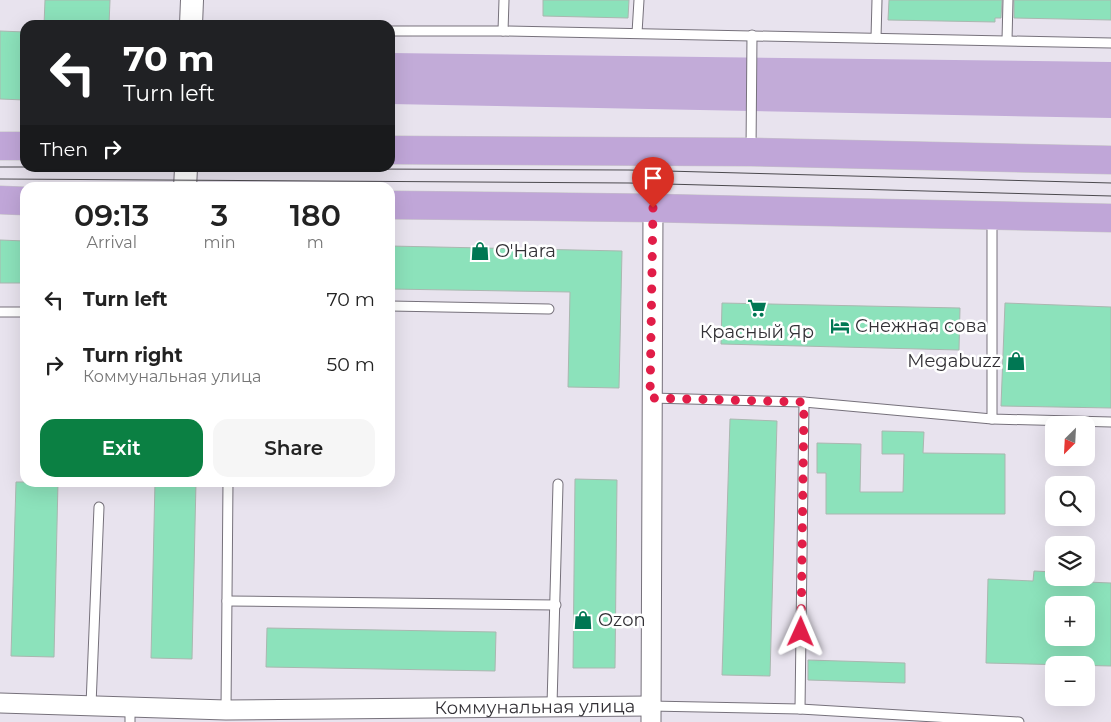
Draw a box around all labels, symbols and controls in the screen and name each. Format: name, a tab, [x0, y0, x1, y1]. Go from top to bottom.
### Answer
text: 70 m	[123, 37, 214, 80]
icon: left	[40, 40, 105, 105]
text: Turn left	[123, 80, 215, 107]
icon: right	[98, 135, 126, 163]
text: Then	[40, 138, 88, 161]
pin	[632, 157, 674, 208]
icon: arrive	[639, 164, 667, 192]
text: 09:13	[74, 197, 149, 234]
text: 3	[211, 197, 228, 234]
text: 180	[290, 197, 341, 234]
text: Arrival	[86, 233, 137, 252]
text: min	[203, 233, 236, 252]
text: m	[307, 233, 324, 252]
shop icon: O'Hara	[469, 240, 491, 262]
place label: O'Hara	[495, 240, 556, 262]
icon: left	[40, 286, 68, 314]
text: Turn left	[83, 288, 168, 311]
text: 70 m	[326, 288, 375, 311]
supermarket icon: Красный Яр	[746, 297, 768, 319]
hotel icon: Снежная сова	[829, 315, 851, 337]
place label: Снежная сова	[855, 315, 987, 337]
place label: Красный Яр	[700, 321, 814, 343]
text: Turn right	[83, 344, 183, 367]
place label: Megabuzz	[907, 350, 1001, 372]
shop icon: Megabuzz	[1005, 350, 1027, 372]
icon: right	[40, 351, 68, 379]
text: 50 m	[327, 353, 375, 376]
text: Коммунальная улица	[83, 367, 261, 386]
north arrow	[1045, 416, 1095, 466]
map controls	[1045, 416, 1095, 706]
button: Exit	[40, 419, 203, 477]
button: Share	[213, 419, 375, 477]
button: search	[1045, 476, 1095, 526]
button: layers	[1045, 536, 1095, 586]
button: +	[1045, 596, 1095, 646]
position arrow	[774, 605, 826, 657]
shop icon: Ozon	[572, 609, 594, 631]
place label: Ozon	[598, 609, 646, 631]
button: −	[1045, 656, 1095, 706]
street label: Коммунальная улица	[434, 695, 635, 719]

